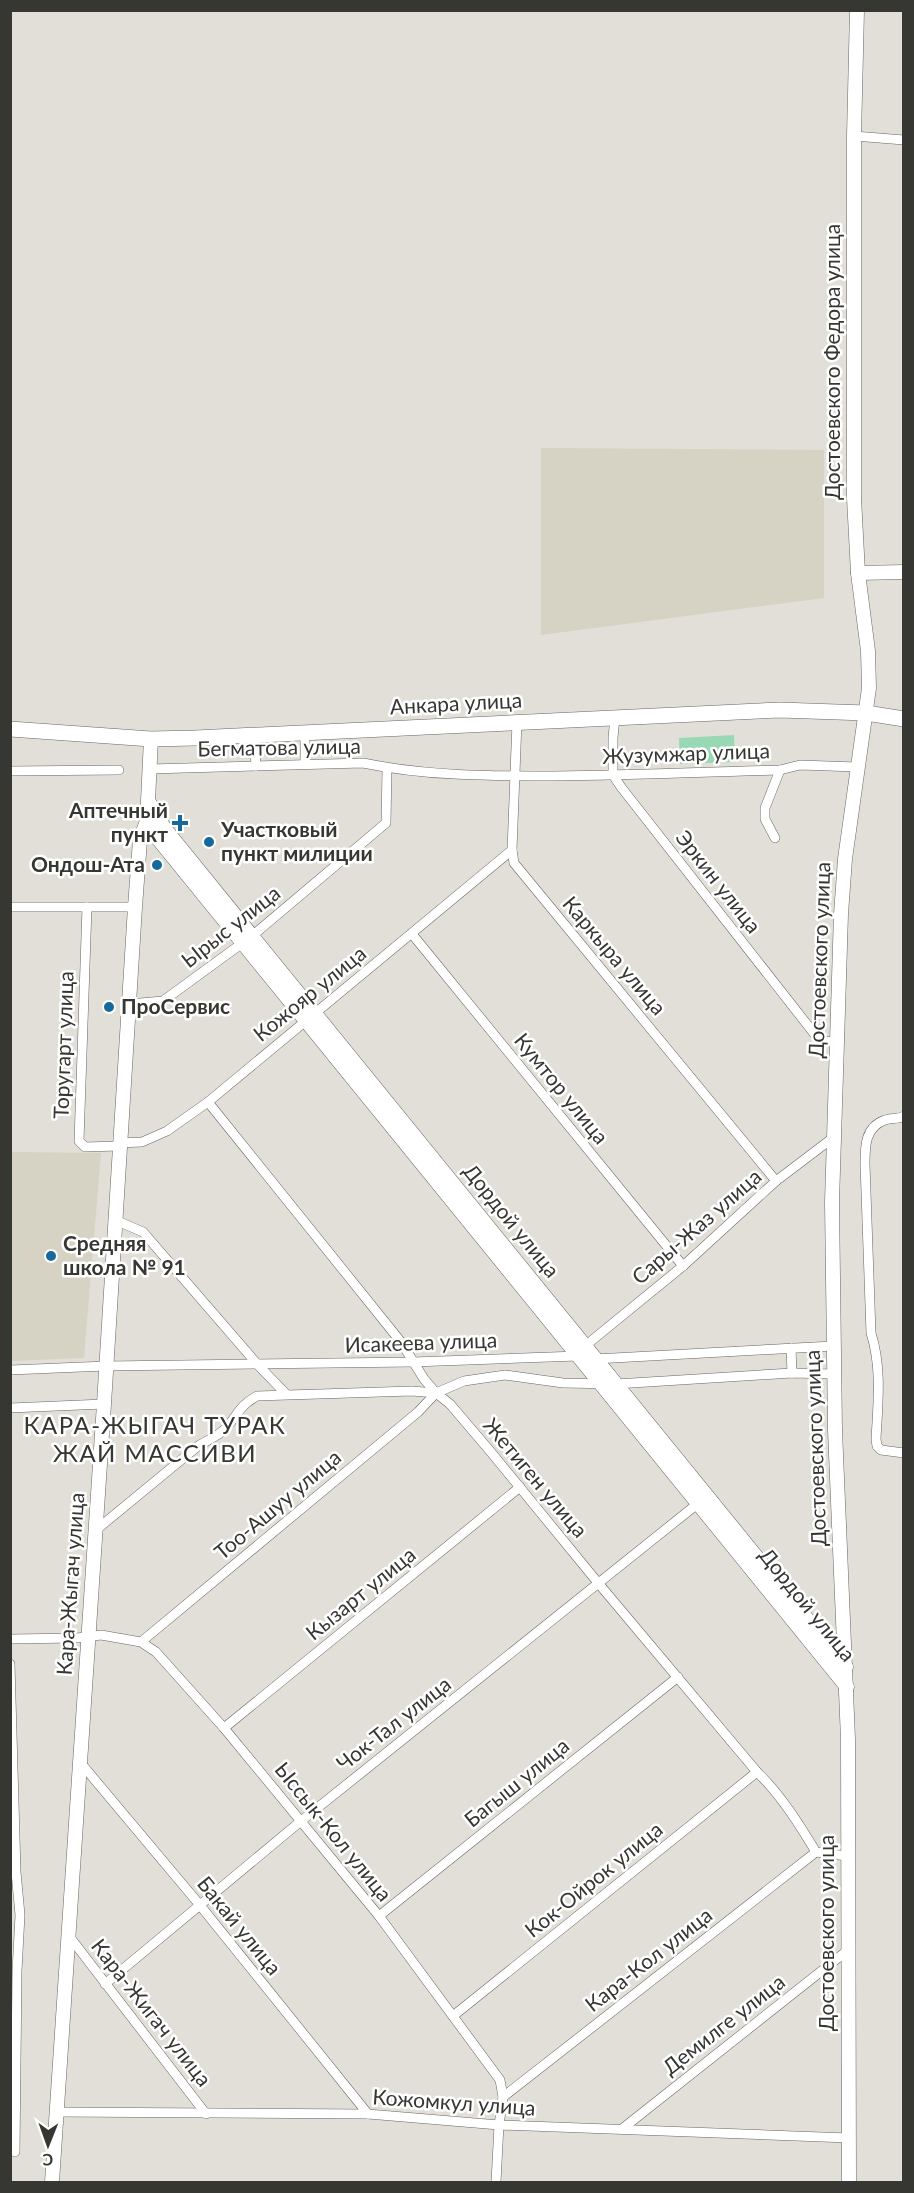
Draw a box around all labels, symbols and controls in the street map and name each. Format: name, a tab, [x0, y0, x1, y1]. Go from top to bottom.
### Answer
street label: Достоевского Федора улица	[819, 224, 844, 500]
street label: Анкара улица	[389, 687, 523, 718]
street label: Бегматова улица	[197, 733, 361, 760]
street label: Жузумжар улица	[602, 737, 770, 768]
place label: Аптечный пункт	[68, 797, 168, 846]
marker: Аптечный пункт	[173, 816, 187, 830]
place label: Участковый пункт милиции	[220, 816, 373, 865]
street label: Эркин улица	[671, 825, 767, 937]
marker: Участковый пункт милиции	[202, 835, 216, 849]
place label: Ондош-Ата	[31, 851, 145, 876]
marker: Ондош-Ата	[150, 858, 164, 872]
street label: Достоевского улица	[803, 861, 834, 1059]
street label: Ырыс улица	[176, 880, 284, 972]
street label: Каркыра улица	[558, 891, 672, 1019]
street label: Кожояр улица	[248, 940, 370, 1046]
street label: Торугарт улица	[47, 971, 78, 1119]
place label: ПроСервис	[121, 993, 230, 1018]
marker: ПроСервис	[102, 1000, 116, 1014]
street label: Кумтор улица	[510, 1028, 614, 1148]
street label: Дордой улица	[459, 1158, 566, 1282]
street label: Сары-Жаз улица	[626, 1163, 766, 1289]
place label: Средняя школа № 91	[63, 1230, 186, 1279]
marker: Средняя школа № 91	[44, 1249, 58, 1263]
street label: Исакеева улица	[344, 1326, 498, 1357]
street label: Достоевского улица	[799, 1349, 830, 1547]
district label: КАРА-ЖЫГАЧ ТУРАК ЖАЙ МАССИВИ	[24, 1410, 286, 1467]
street label: Жетиген улица	[479, 1412, 593, 1542]
street label: Тоо-Ашуу улица	[209, 1444, 345, 1564]
street label: Кара-Жыгач улица	[51, 1492, 88, 1676]
street label: Кызарт улица	[300, 1541, 420, 1645]
street label: Дордой улица	[755, 1542, 862, 1666]
street label: Чок-Тал улица	[331, 1670, 455, 1775]
street label: Багыш улица	[459, 1732, 573, 1832]
street label: Ыссык-Кол улица	[270, 1756, 398, 1906]
street label: Кок-Ойрок улица	[519, 1816, 667, 1942]
street label: Достоевского улица	[813, 1835, 838, 2031]
street label: Бакай улица	[193, 1871, 287, 1979]
street label: Кара-Кол улица	[580, 1901, 717, 2016]
street label: Кара-Жигач улица	[87, 1933, 217, 2091]
street label: Демилге улица	[657, 1968, 789, 2079]
street label: Кожомкул улица	[372, 2083, 536, 2120]
north arrow	[18, 2115, 78, 2175]
text: С	[42, 2151, 53, 2170]

